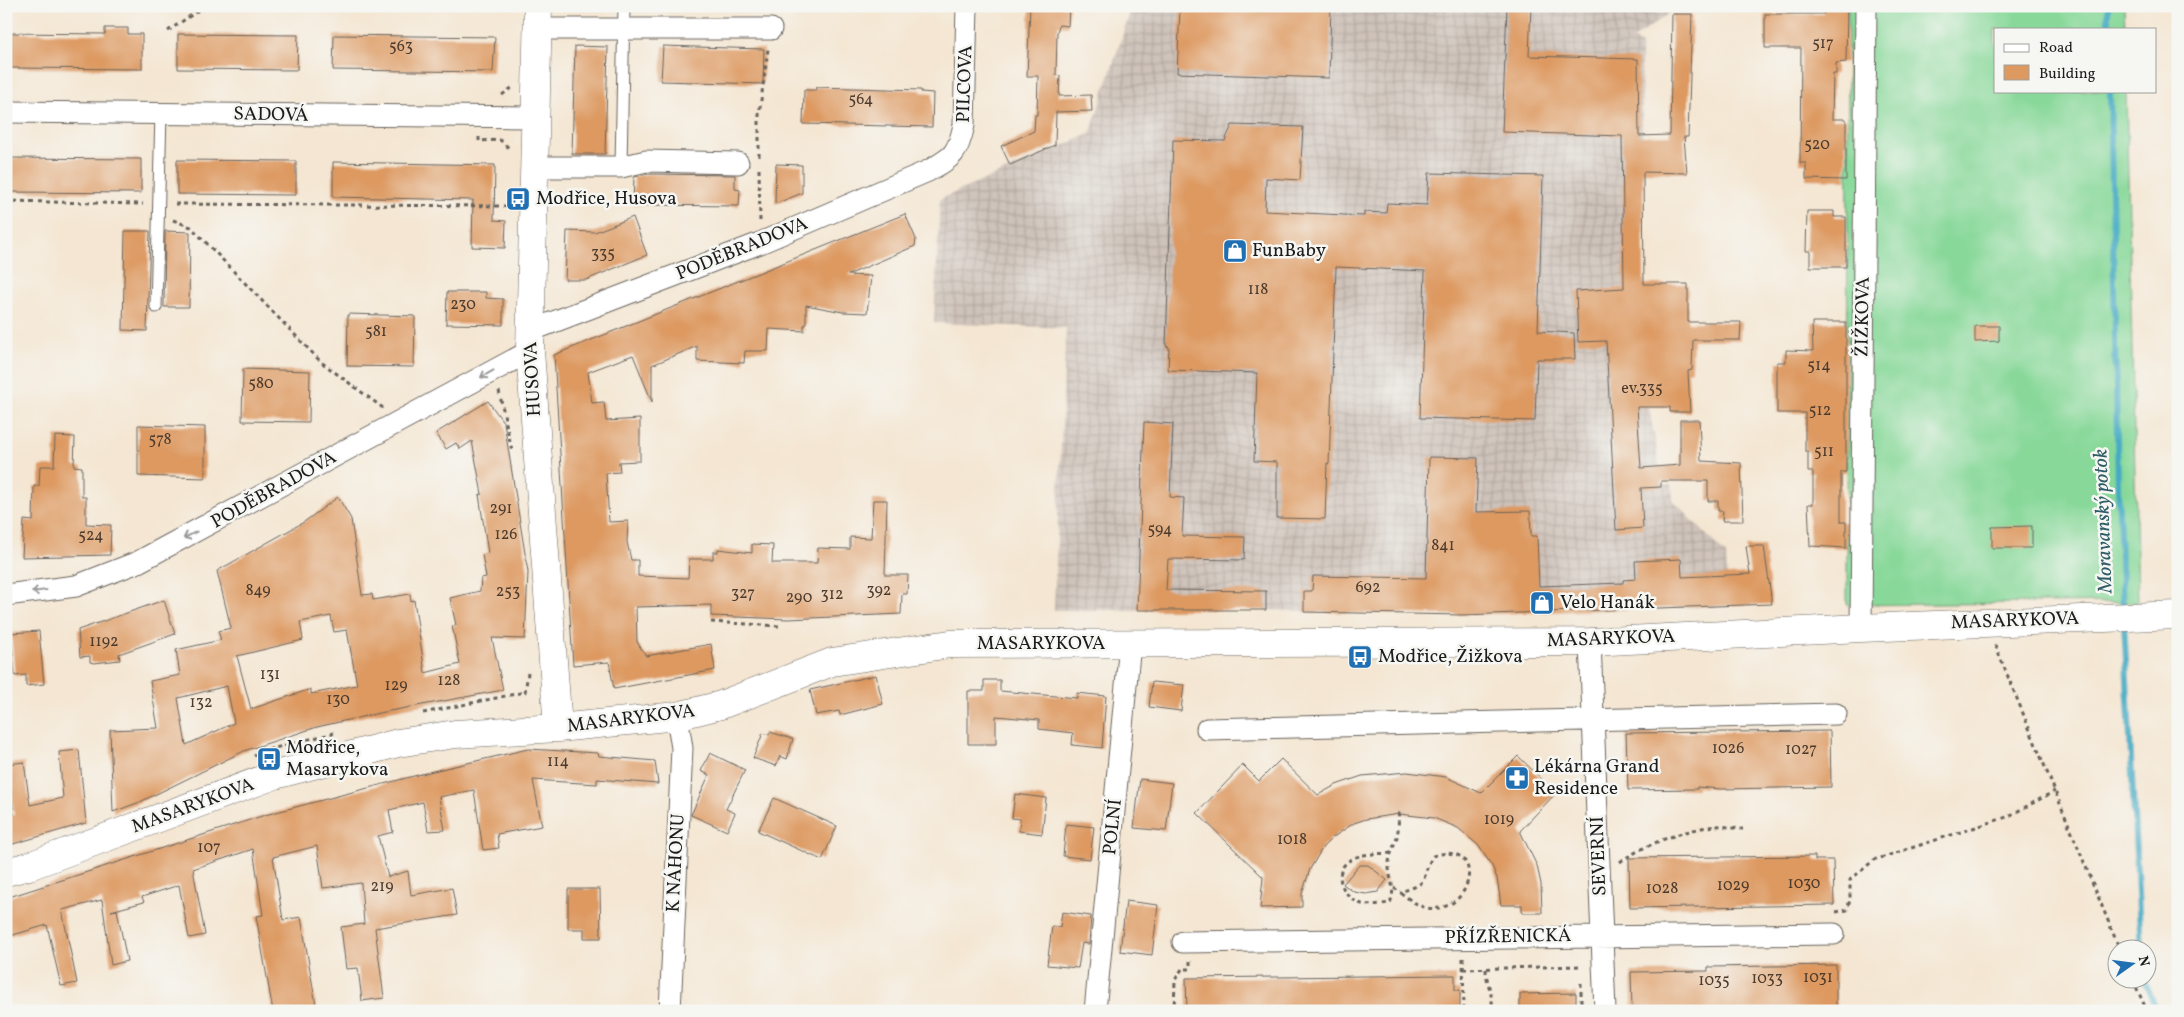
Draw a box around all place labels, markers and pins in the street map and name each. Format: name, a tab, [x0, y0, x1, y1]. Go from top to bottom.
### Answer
bus stop icon: Modřice, Husova	[505, 186, 531, 212]
place label: Modřice, Husova	[536, 186, 677, 212]
shop icon: FunBaby	[1222, 238, 1248, 264]
place label: FunBaby	[1252, 238, 1326, 264]
shop icon: Velo Hanák	[1529, 590, 1555, 616]
place label: Velo Hanák	[1560, 590, 1655, 616]
bus stop icon: Modřice, Žižkova	[1347, 644, 1373, 670]
place label: Modřice, Žižkova	[1378, 644, 1523, 670]
place label: Modřice, Masarykova	[286, 735, 388, 783]
bus stop icon: Modřice, Masarykova	[256, 746, 282, 772]
place label: Lékárna Grand Residence	[1534, 754, 1659, 802]
pharmacy icon: Lékárna Grand Residence	[1504, 765, 1530, 791]

